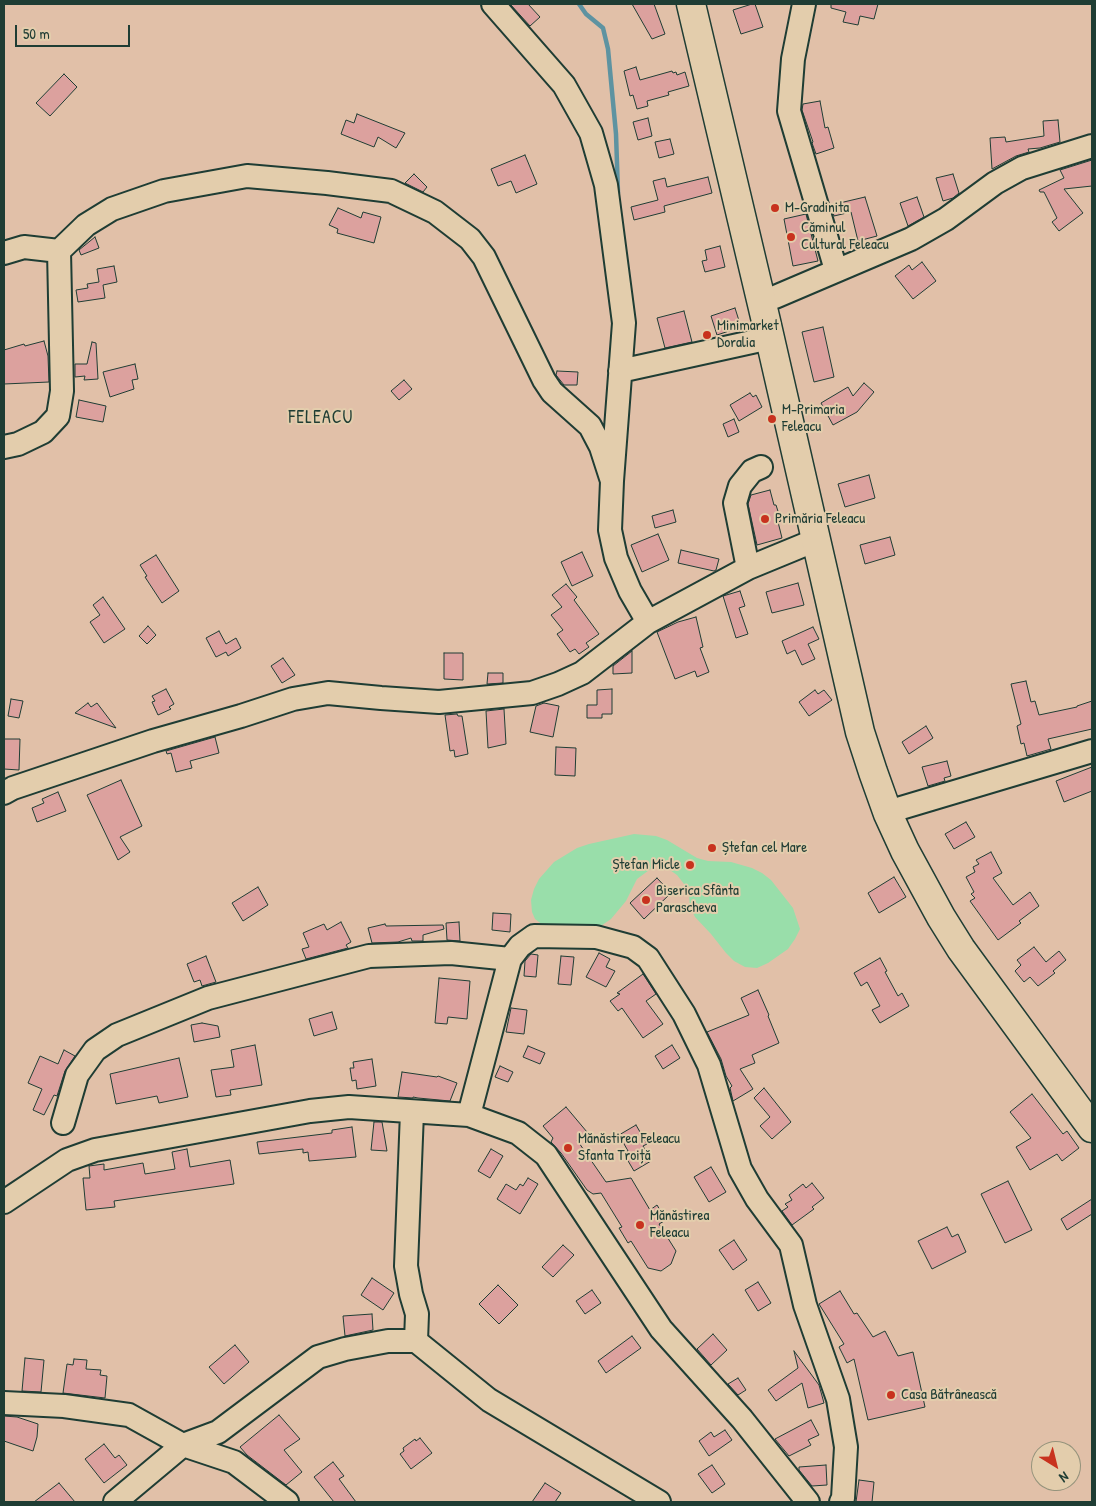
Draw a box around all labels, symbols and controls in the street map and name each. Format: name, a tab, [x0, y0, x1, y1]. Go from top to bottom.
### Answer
scale bar	[18, 15, 132, 47]
text: 50 m	[23, 23, 50, 44]
place label: M-Gradinita	[785, 199, 849, 217]
marker: M-Gradinita	[769, 202, 781, 214]
place label: Căminul Cultural Feleacu	[801, 219, 889, 254]
marker: Căminul Cultural Feleacu	[785, 231, 797, 243]
place label: Minimarket Doralia	[717, 317, 779, 352]
marker: Minimarket Doralia	[701, 329, 713, 341]
place label: M-Primaria Feleacu	[782, 401, 844, 436]
district label: FELEACU	[288, 407, 354, 429]
marker: M-Primaria Feleacu	[766, 413, 778, 425]
place label: Primăria Feleacu	[775, 510, 865, 528]
marker: Primăria Feleacu	[759, 513, 771, 525]
place label: Ștefan cel Mare	[722, 839, 807, 857]
marker: Ștefan cel Mare	[706, 842, 718, 854]
place label: Ștefan Micle	[612, 856, 680, 874]
marker: Ștefan Micle	[684, 859, 696, 871]
place label: Biserica Sfânta Parascheva	[656, 882, 739, 917]
marker: Biserica Sfânta Parascheva	[640, 894, 652, 906]
place label: Mănăstirea Feleacu Sfanta Troiță	[578, 1130, 680, 1165]
marker: Mănăstirea Feleacu Sfanta Troiță	[562, 1142, 574, 1154]
place label: Mănăstirea Feleacu	[650, 1207, 709, 1242]
marker: Mănăstirea Feleacu	[634, 1219, 646, 1231]
place label: Casa Bătrânească	[901, 1386, 997, 1404]
marker: Casa Bătrânească	[885, 1389, 897, 1401]
north arrow	[1031, 1441, 1081, 1491]
text: N	[1056, 1468, 1073, 1488]

